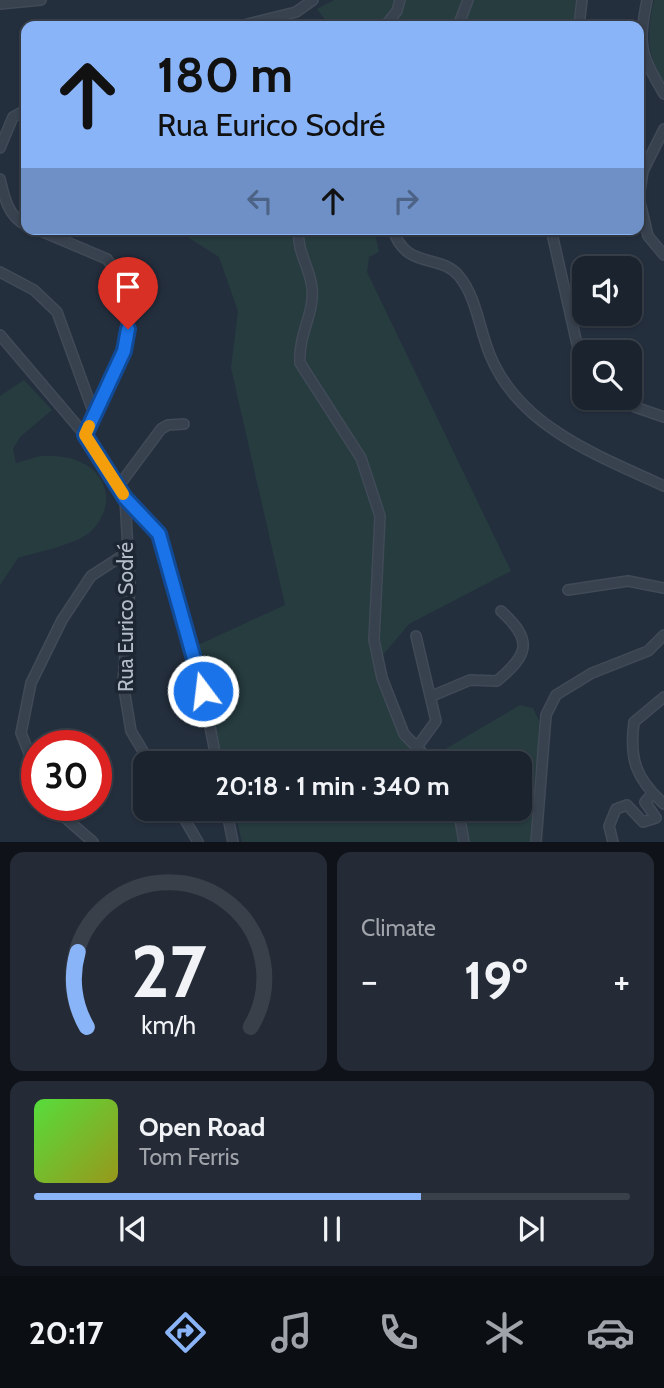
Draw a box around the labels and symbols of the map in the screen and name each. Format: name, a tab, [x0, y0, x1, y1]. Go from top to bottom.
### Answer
pin	[98, 257, 158, 329]
street label: Rua Eurico Sodré	[113, 542, 138, 692]
position arrow	[166, 654, 240, 728]
speed limit sign: 30	[21, 730, 112, 821]

